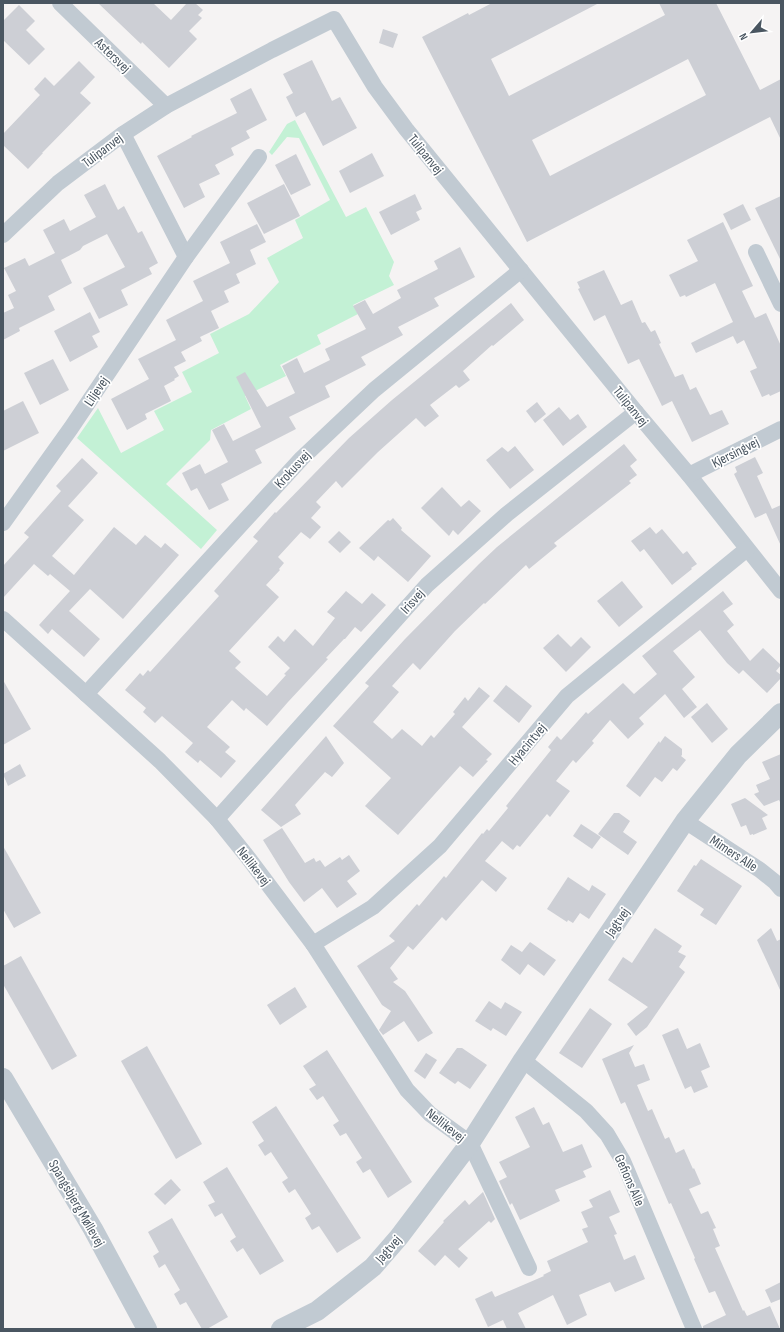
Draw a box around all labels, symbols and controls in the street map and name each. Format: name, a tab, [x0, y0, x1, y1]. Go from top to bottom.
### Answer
north arrow	[732, 12, 772, 52]
text: N	[736, 31, 751, 42]
street label: Astersvej	[91, 34, 134, 76]
street label: Tulipanvej	[79, 130, 126, 171]
street label: Tulipanvej	[404, 131, 447, 178]
street label: Liljevej	[80, 373, 112, 409]
street label: Tulipanvej	[609, 383, 652, 430]
street label: Kjersingvej	[709, 433, 762, 472]
street label: Krokusvej	[271, 447, 314, 492]
street label: Irisvej	[397, 585, 428, 617]
street label: Hyacintvej	[505, 720, 550, 769]
street label: Mimers Alle	[707, 832, 761, 875]
street label: Nellikevej	[233, 843, 274, 889]
street label: Jagtvej	[601, 904, 633, 941]
street label: Nellikevej	[423, 1105, 469, 1146]
street label: Gefions Alle	[611, 1152, 648, 1209]
street label: Spangsbjerg Møllevej	[45, 1157, 108, 1250]
street label: Jagtvej	[371, 1232, 405, 1268]

